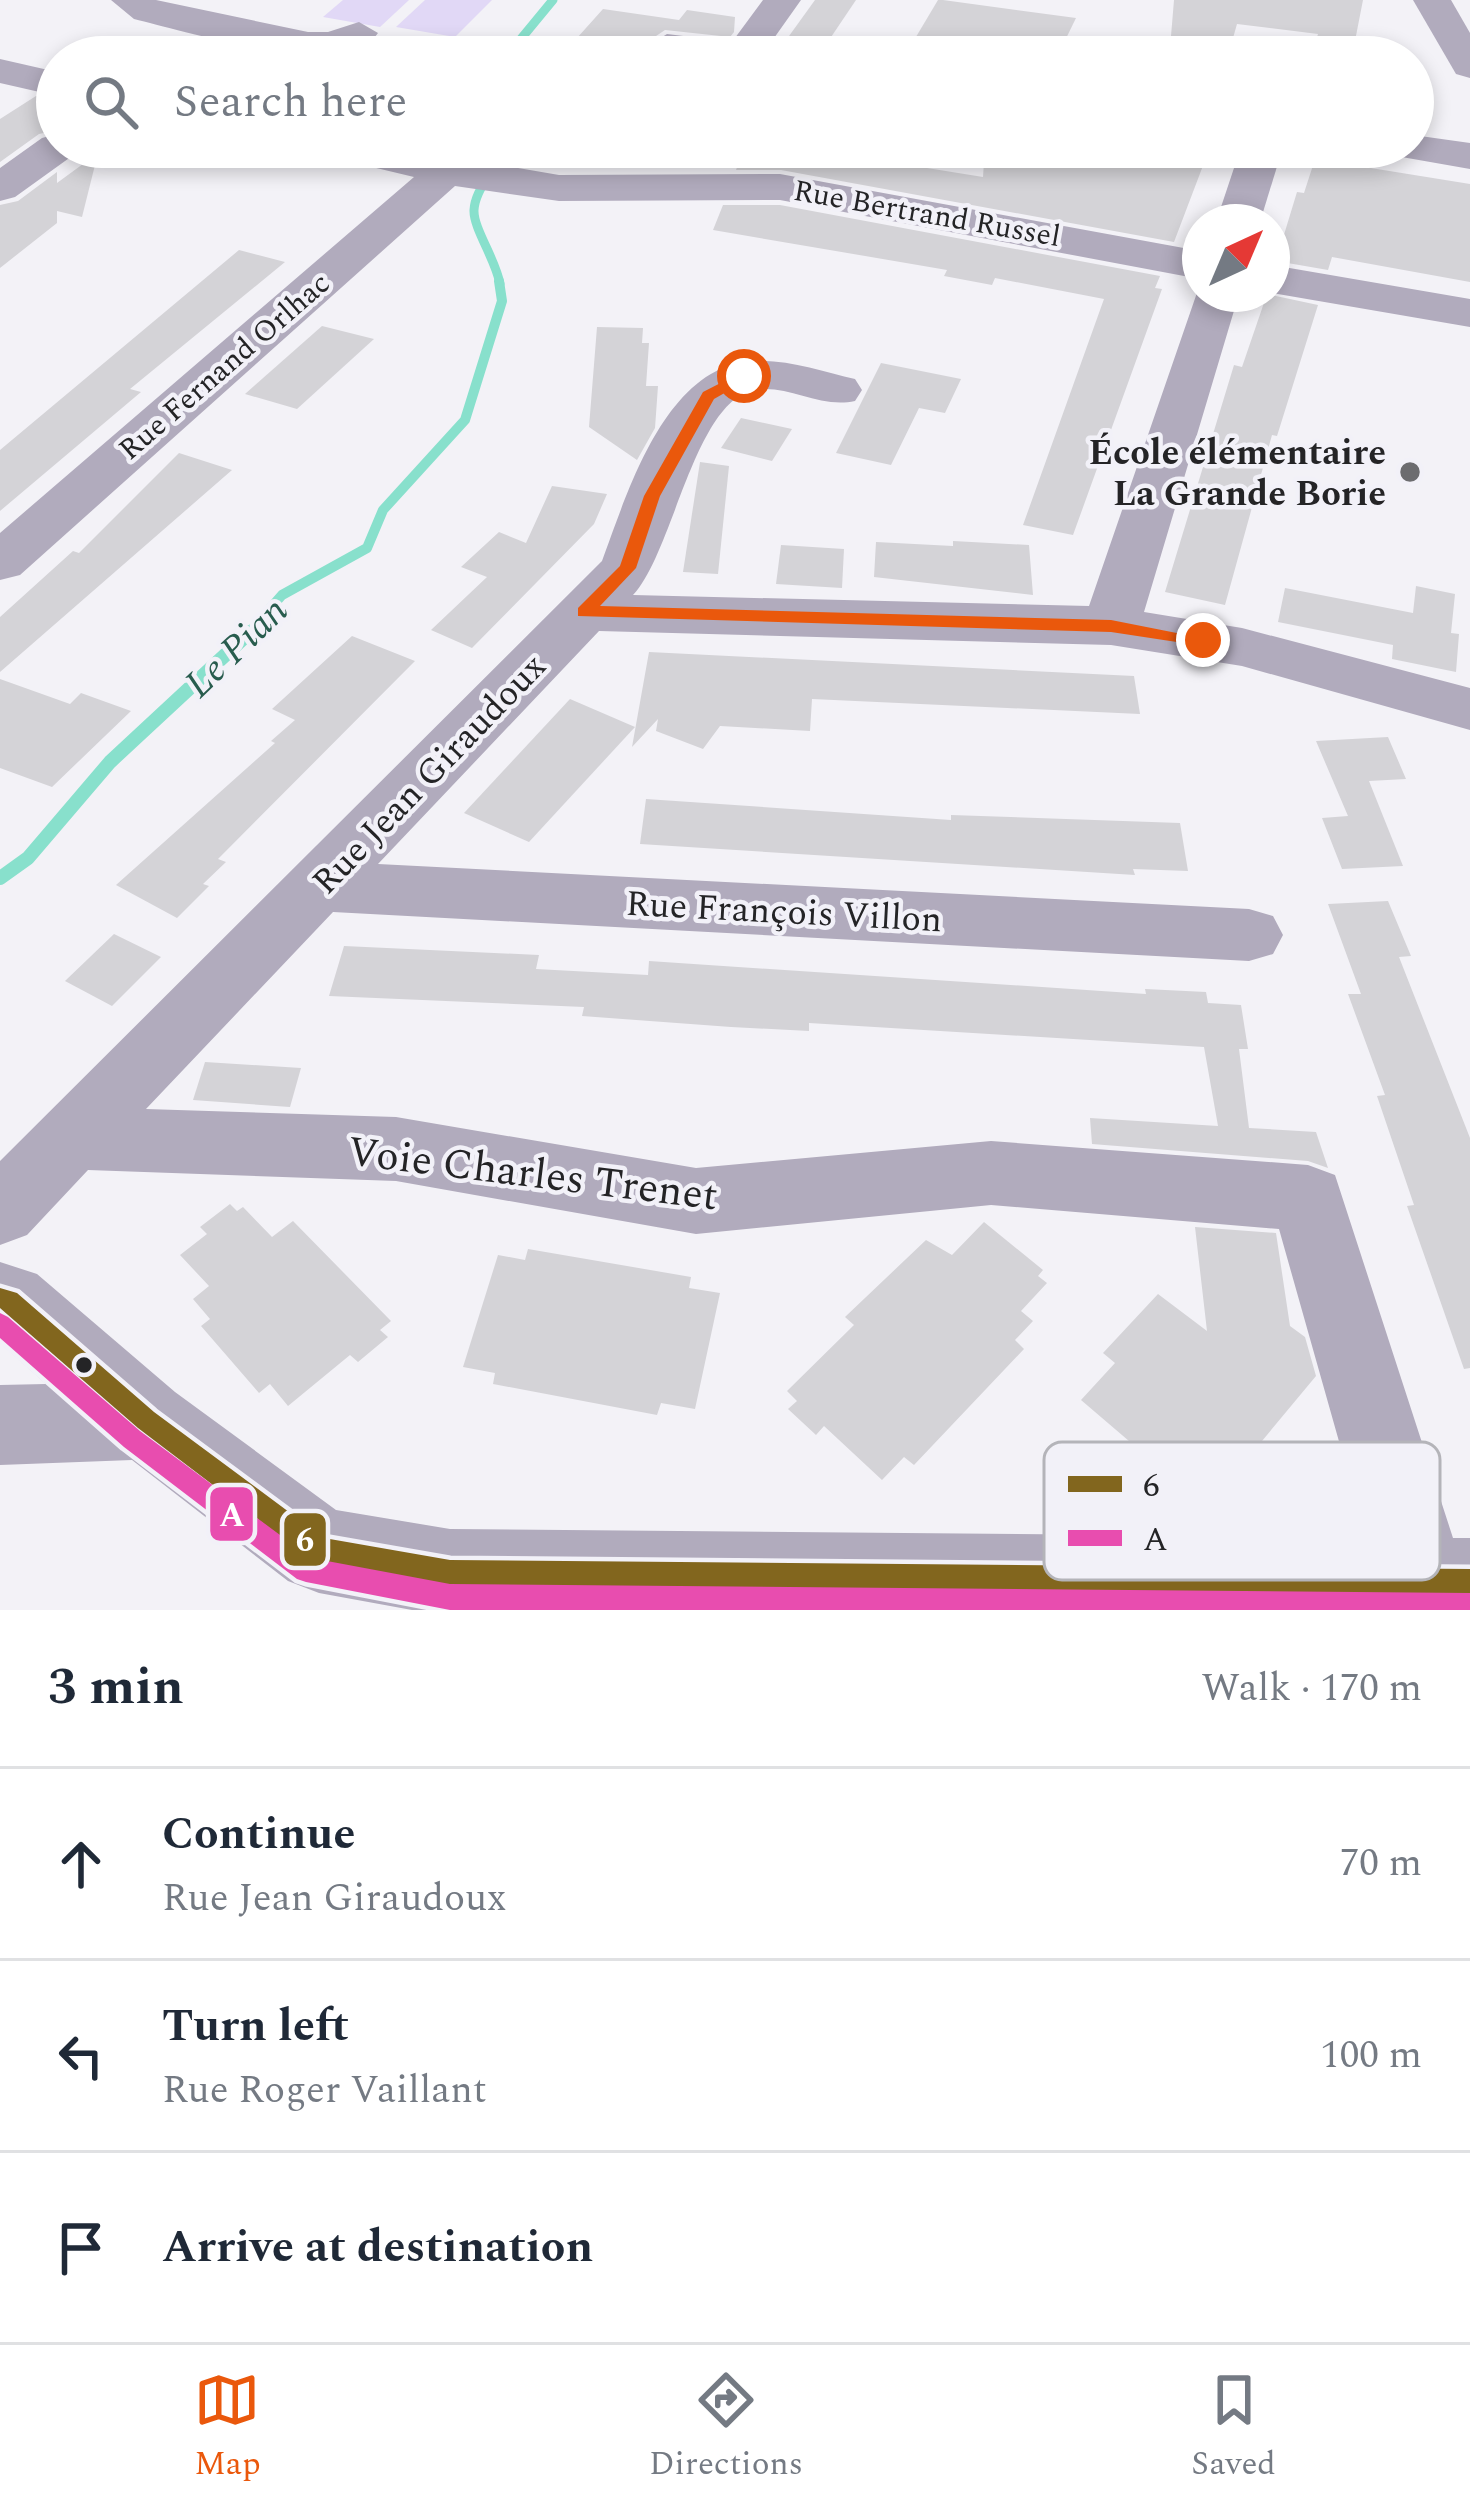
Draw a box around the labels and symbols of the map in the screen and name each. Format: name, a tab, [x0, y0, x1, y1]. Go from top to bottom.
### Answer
street label: Rue Bertrand Russel	[790, 168, 1064, 260]
north arrow	[1182, 204, 1290, 312]
street label: Rue Fernand Orlhac	[109, 262, 341, 472]
route start	[717, 349, 771, 403]
place label: École élémentaire La Grande Borie	[1088, 426, 1386, 522]
marker: École élémentaire La Grande Borie	[1397, 459, 1423, 485]
water label: Le Pian	[171, 583, 302, 712]
route end	[1176, 613, 1230, 667]
street label: Rue Jean Giraudoux	[300, 641, 560, 908]
street label: Rue François Villon	[624, 877, 943, 948]
street label: Voie Charles Trenet	[344, 1121, 721, 1228]
unlabelled marker	[73, 1354, 95, 1376]
legend	[1044, 1442, 1440, 1580]
text: 6	[1143, 1461, 1160, 1511]
line badge: A	[208, 1485, 255, 1543]
text: A	[219, 1491, 245, 1541]
line badge: 6	[282, 1511, 328, 1568]
text: A	[1143, 1515, 1168, 1565]
text: 6	[296, 1516, 314, 1566]

